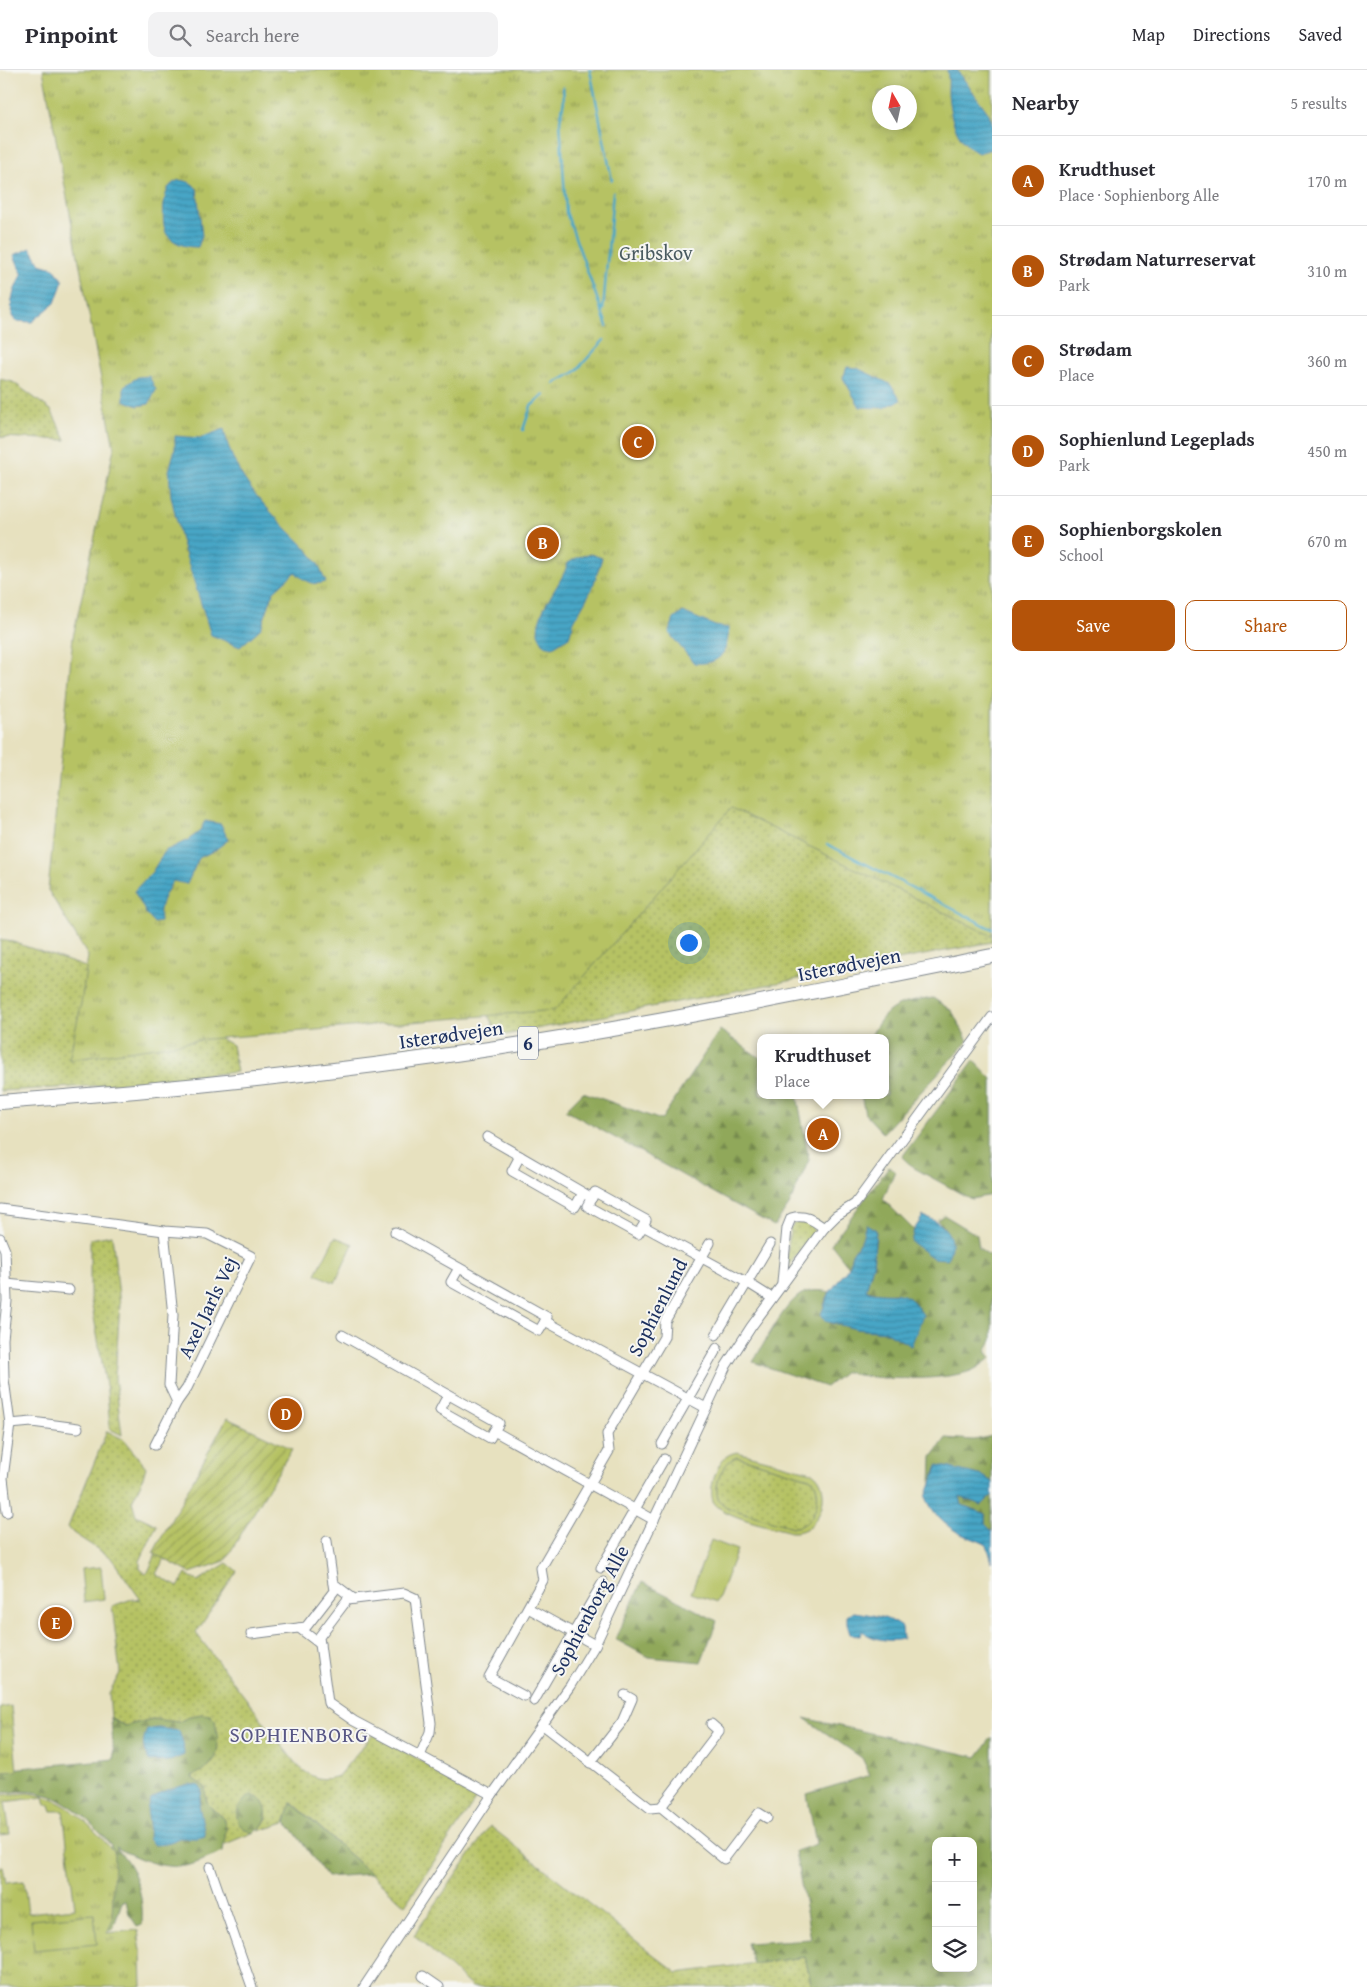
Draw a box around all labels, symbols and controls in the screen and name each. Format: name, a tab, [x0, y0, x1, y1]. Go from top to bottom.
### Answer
search box	[148, 12, 498, 57]
text: Pinpoint	[25, 17, 118, 52]
icon: search	[166, 21, 194, 49]
text: Search here	[206, 21, 299, 49]
text: Map	[1132, 21, 1165, 48]
text: Directions	[1193, 21, 1270, 48]
text: Saved	[1298, 21, 1342, 48]
north arrow	[872, 85, 917, 130]
text: Nearby	[1012, 87, 1079, 118]
text: 5 results	[1290, 91, 1347, 115]
text: Krudthuset	[1059, 155, 1156, 183]
text: A	[1023, 169, 1033, 193]
text: 170 m	[1307, 169, 1347, 193]
text: Place · Sophienborg Alle	[1059, 183, 1219, 207]
park label: Gribskov	[619, 238, 693, 267]
text: Strødam Naturreservat	[1059, 245, 1256, 273]
text: B	[1023, 259, 1033, 283]
text: 310 m	[1307, 259, 1347, 283]
text: Park	[1059, 273, 1090, 297]
text: Strødam	[1059, 335, 1132, 363]
text: C	[1023, 349, 1033, 373]
text: 360 m	[1307, 349, 1347, 373]
text: Place	[1059, 363, 1094, 387]
pin: C	[622, 423, 654, 461]
text: Sophienlund Legeplads	[1059, 425, 1255, 453]
text: D	[1023, 439, 1033, 463]
text: 450 m	[1307, 439, 1347, 463]
text: Park	[1059, 453, 1090, 477]
text: Sophienborgskolen	[1059, 515, 1222, 543]
pin: B	[527, 524, 559, 562]
text: E	[1024, 529, 1032, 553]
text: 670 m	[1307, 529, 1347, 553]
text: School	[1059, 543, 1103, 567]
button: Save	[1012, 600, 1175, 651]
button: Share	[1185, 600, 1347, 651]
your location	[676, 930, 702, 956]
street label: Isterødvejen	[795, 940, 903, 988]
street label: Isterødvejen	[397, 1012, 505, 1056]
road number: 6	[518, 1026, 538, 1060]
popup	[757, 1034, 889, 1099]
text: Krudthuset	[775, 1041, 871, 1069]
text: Place	[775, 1069, 810, 1093]
pin: A	[807, 1115, 839, 1153]
street label: Axel Jarls Vej	[170, 1251, 244, 1363]
street label: Sophienlund	[620, 1253, 694, 1361]
pin: D	[270, 1395, 302, 1433]
street label: Sophienborg Alle	[542, 1540, 636, 1680]
pin: E	[40, 1604, 72, 1642]
district label: SOPHIENBORG	[229, 1719, 369, 1750]
map controls	[932, 1837, 977, 1972]
button: +	[932, 1837, 977, 1882]
button: −	[932, 1882, 977, 1927]
button: layers	[932, 1927, 977, 1972]

